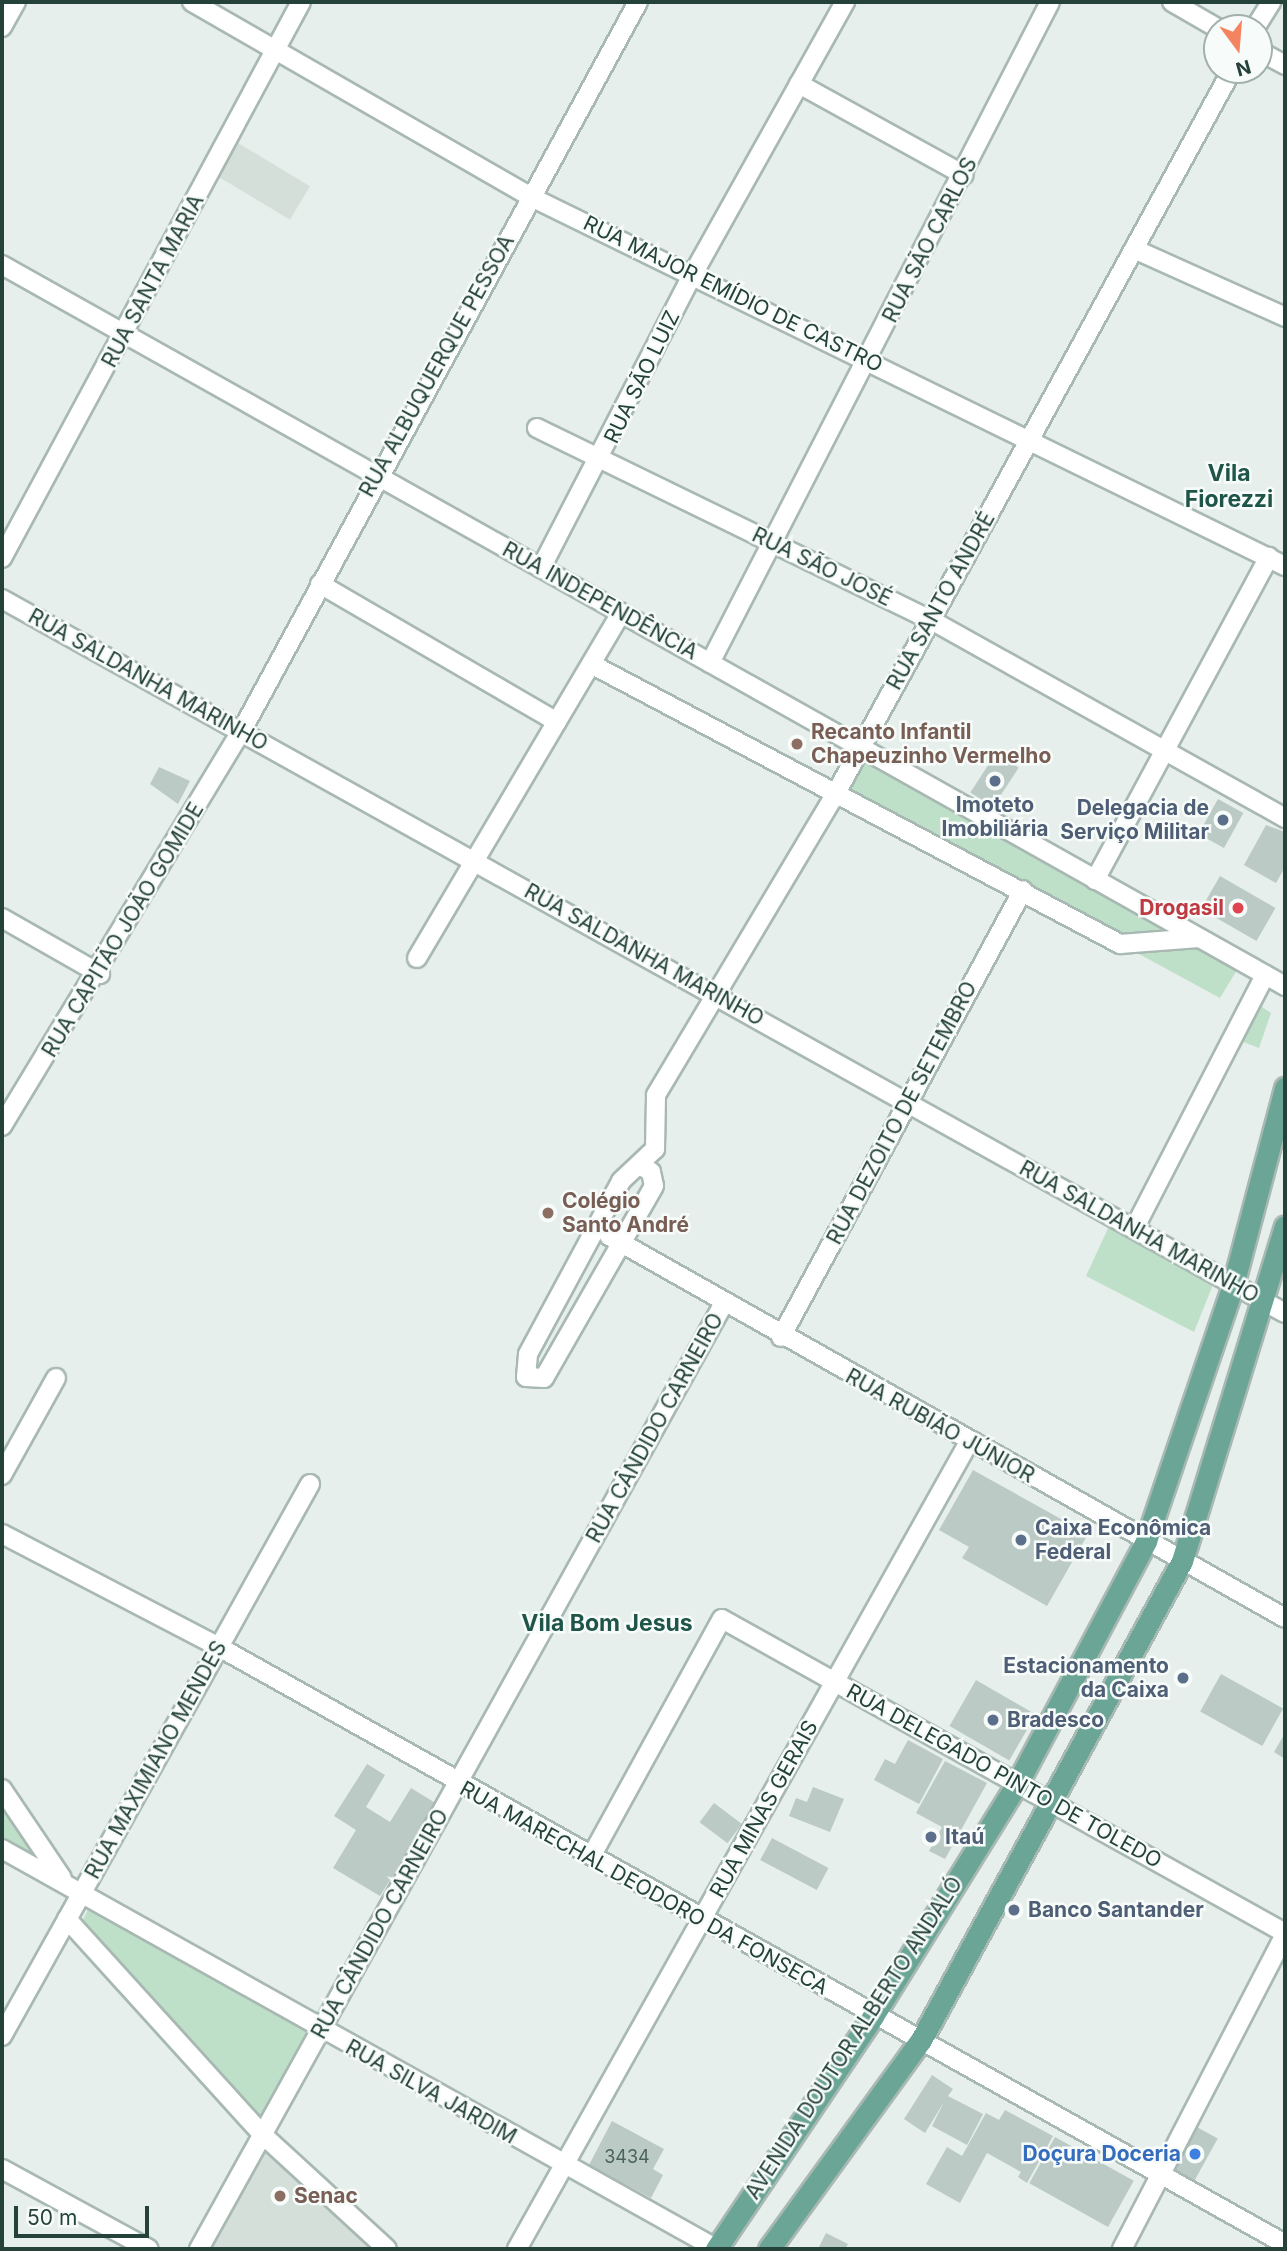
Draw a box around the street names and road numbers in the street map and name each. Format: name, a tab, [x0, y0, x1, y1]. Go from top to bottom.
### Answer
street label: RUA SÃO CARLOS	[877, 153, 983, 327]
street label: RUA SANTA MARIA	[97, 190, 209, 372]
street label: RUA MAJOR EMÍDIO DE CASTRO	[579, 210, 887, 378]
street label: RUA ALBUQUERQUE PESSOA	[354, 231, 520, 501]
street label: RUA SÃO LUIZ	[599, 306, 685, 448]
street label: RUA SANTO ANDRÉ	[882, 508, 1000, 694]
street label: RUA SÃO JOSÉ	[748, 522, 896, 612]
street label: RUA INDEPENDÊNCIA	[498, 537, 702, 665]
street label: RUA SALDANHA MARINHO	[24, 604, 272, 756]
street label: RUA CAPITÃO JOÃO GOMIDE	[37, 798, 209, 1062]
street label: RUA SALDANHA MARINHO	[520, 879, 768, 1031]
street label: RUA DEZOITO DE SETEMBRO	[822, 977, 982, 1249]
street label: RUA SALDANHA MARINHO	[1015, 1156, 1263, 1308]
street label: RUA CÂNDIDO CARNEIRO	[581, 1309, 729, 1547]
street label: RUA RUBIÃO JÚNIOR	[841, 1364, 1039, 1488]
street label: RUA MAXIMIANO MENDES	[80, 1637, 232, 1883]
street label: RUA DELEGADO PINTO DE TOLEDO	[842, 1679, 1166, 1873]
street label: RUA MINAS GERAIS	[705, 1716, 823, 1902]
street label: RUA MARECHAL DEODORO DA FONSECA	[455, 1776, 833, 2000]
street label: RUA CÂNDIDO CARNEIRO	[306, 1805, 454, 2043]
street label: AVENIDA DOUTOR ALBERTO ANDALÓ	[740, 1872, 968, 2204]
street label: RUA SILVA JARDIM	[341, 2035, 521, 2149]

